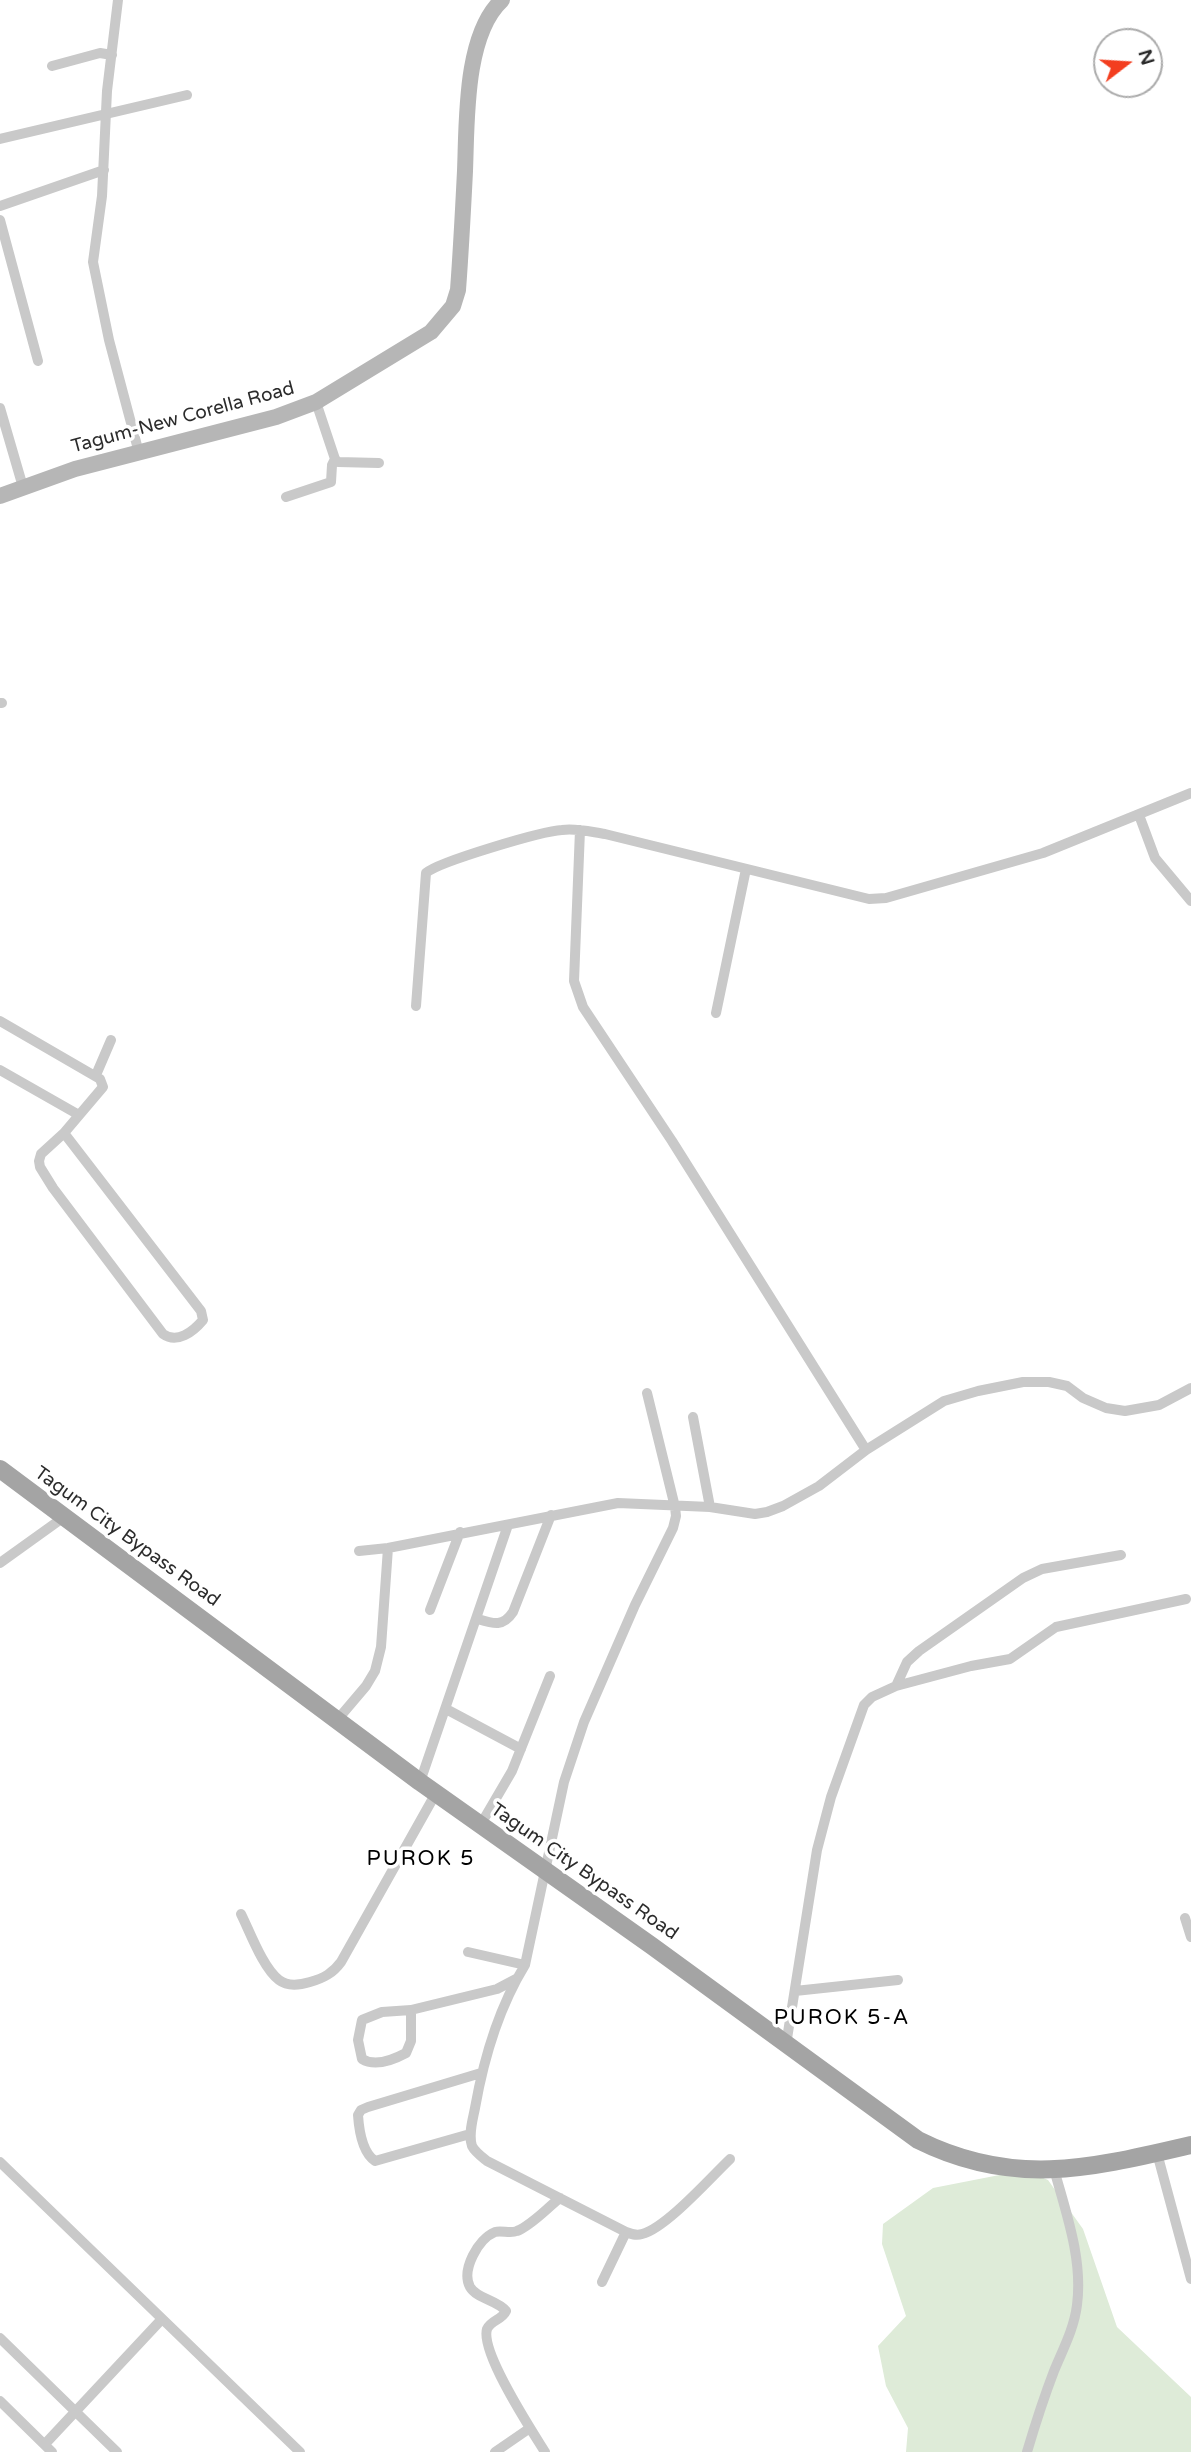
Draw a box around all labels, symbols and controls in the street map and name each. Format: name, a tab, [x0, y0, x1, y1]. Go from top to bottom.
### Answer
north arrow	[1093, 28, 1163, 98]
text: N	[1133, 47, 1159, 68]
street label: Tagum-New Corella Road	[69, 377, 297, 459]
street label: Tagum City Bypass Road	[30, 1462, 224, 1612]
street label: Tagum City Bypass Road	[486, 1799, 682, 1945]
district label: PUROK 5	[367, 1846, 475, 1872]
district label: PUROK 5-A	[775, 2005, 909, 2031]

